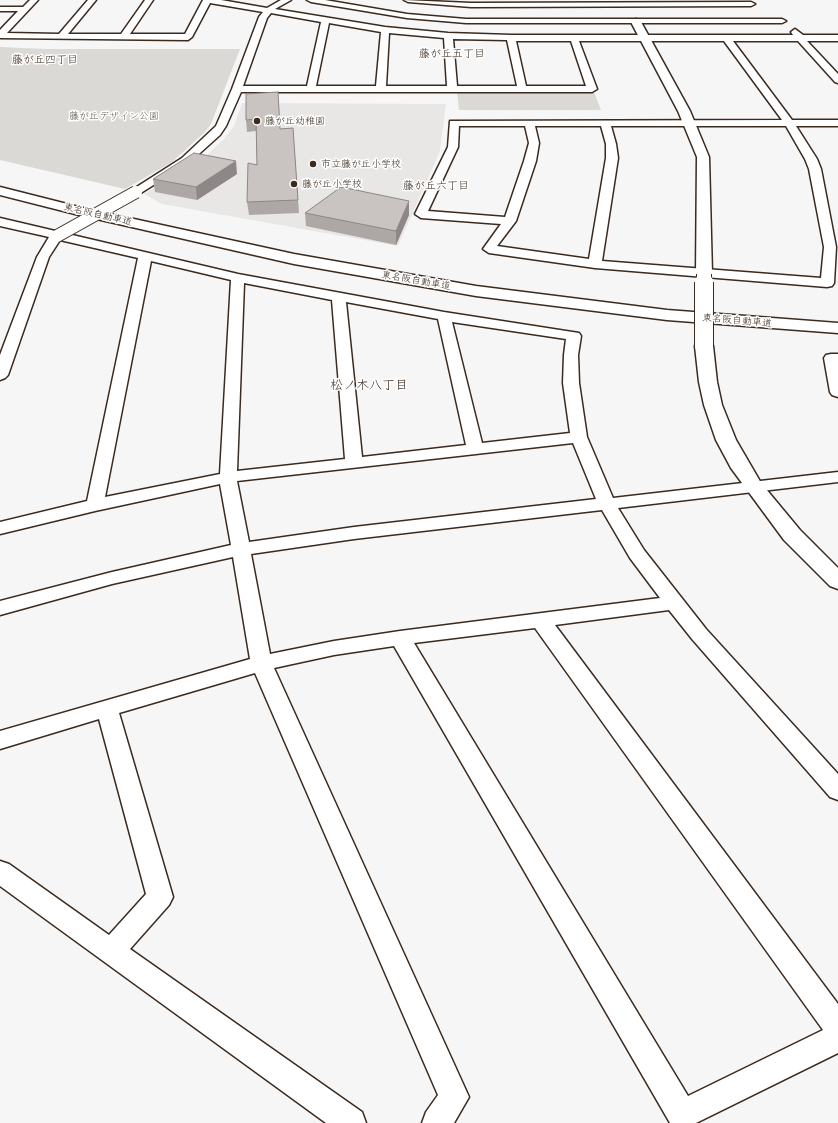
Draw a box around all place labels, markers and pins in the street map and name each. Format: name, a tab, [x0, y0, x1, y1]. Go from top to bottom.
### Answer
place label: 藤が丘幼稚園	[265, 115, 325, 127]
marker: 藤が丘幼稚園	[252, 116, 262, 126]
place label: 市立藤が丘小学校	[321, 158, 401, 170]
marker: 市立藤が丘小学校	[308, 159, 318, 169]
place label: 藤が丘小学校	[302, 178, 362, 190]
marker: 藤が丘小学校	[289, 179, 299, 189]

